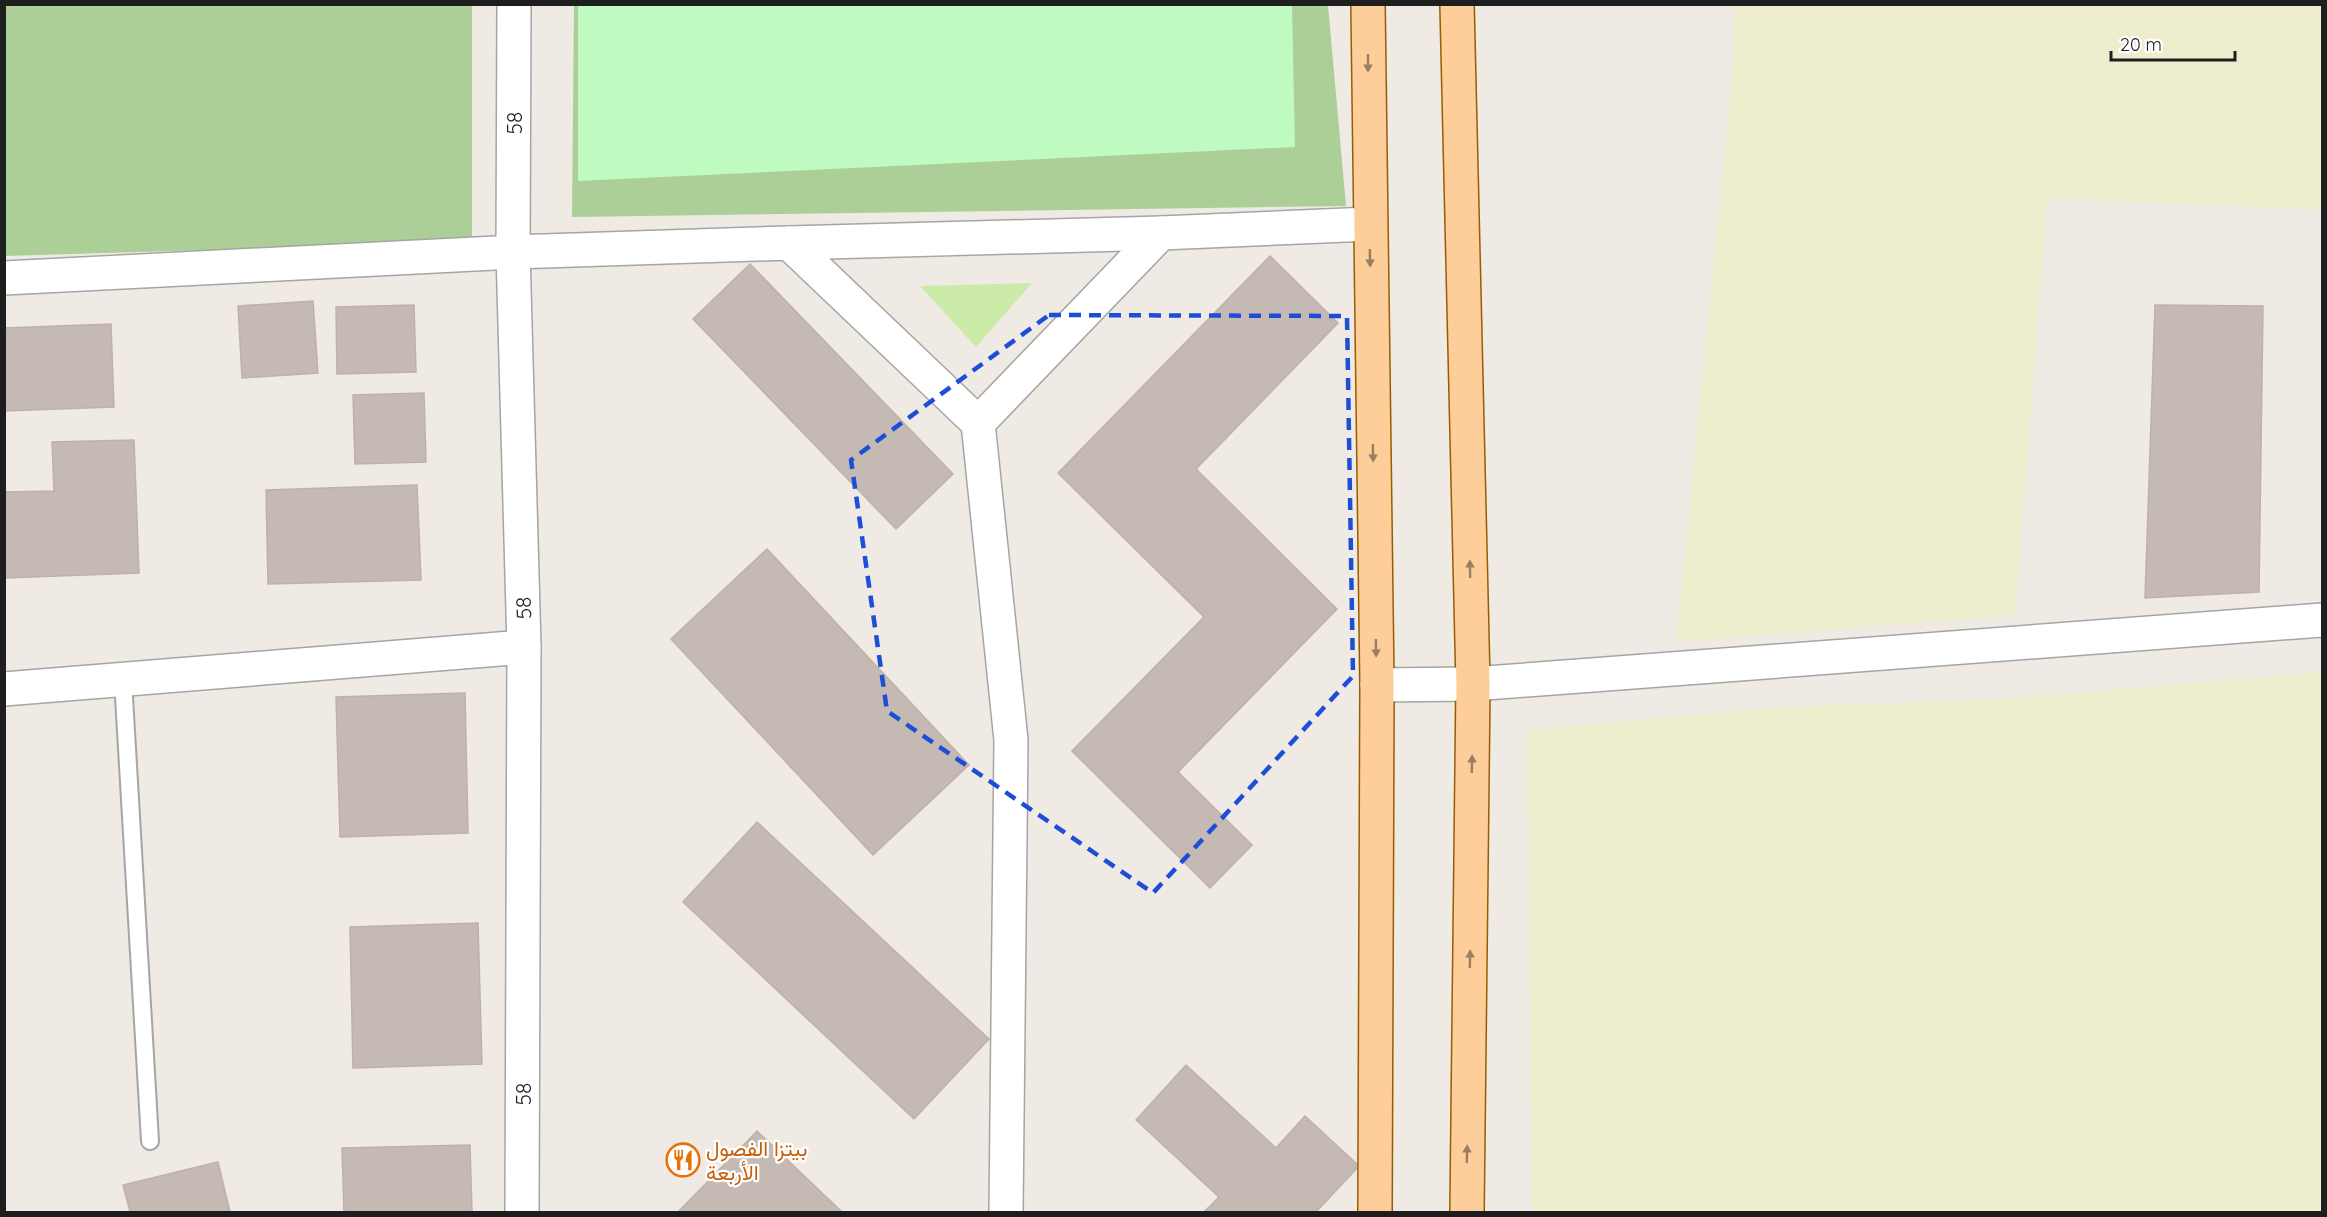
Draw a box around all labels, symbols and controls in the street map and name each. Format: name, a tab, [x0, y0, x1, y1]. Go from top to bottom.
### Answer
scale bar	[2111, 24, 2236, 62]
text: 20 m	[2120, 33, 2162, 56]
one-way arrow	[1363, 53, 1373, 72]
street label: 58	[501, 112, 527, 134]
one-way arrow	[1365, 248, 1375, 267]
one-way arrow	[1368, 443, 1378, 462]
one-way arrow	[1466, 560, 1475, 579]
street label: 58	[510, 596, 536, 620]
one-way arrow	[1371, 638, 1381, 657]
one-way arrow	[1467, 755, 1477, 774]
one-way arrow	[1465, 950, 1475, 969]
street label: 58	[510, 1083, 536, 1105]
place label: بيتزا الفصول الأربعة	[706, 1135, 807, 1186]
restaurant icon: بيتزا الفصول الأربعة	[665, 1142, 701, 1178]
one-way arrow	[1462, 1145, 1472, 1164]

